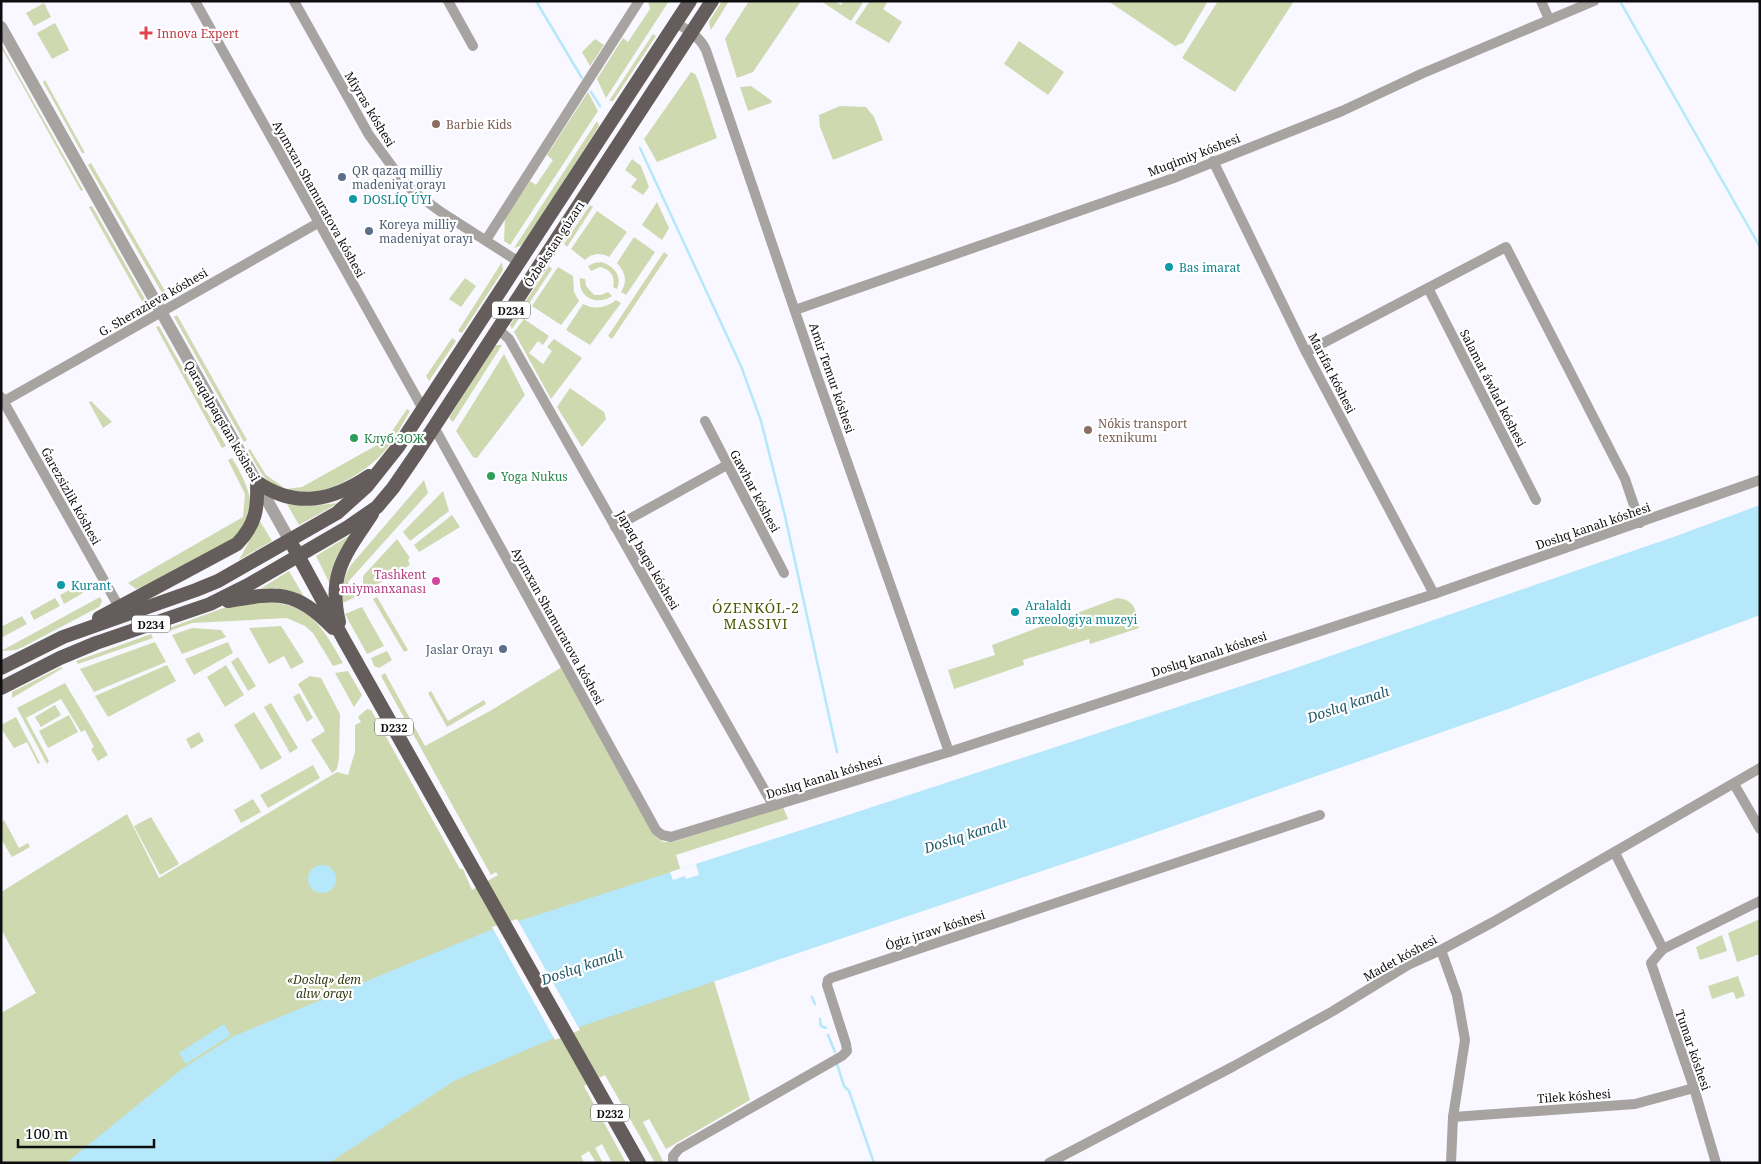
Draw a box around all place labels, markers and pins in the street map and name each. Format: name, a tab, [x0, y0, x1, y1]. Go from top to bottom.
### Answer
place label: Innova Expert	[157, 25, 239, 42]
marker: Innova Expert	[139, 26, 153, 40]
place label: Barbie Kids	[446, 116, 512, 133]
marker: Barbie Kids	[430, 118, 442, 130]
place label: QR qazaq milliy madeniyat orayı	[352, 162, 446, 193]
marker: QR qazaq milliy madeniyat orayı	[336, 171, 348, 183]
place label: DOSLÍQ ÚYI	[363, 191, 432, 208]
marker: DOSLÍQ ÚYI	[347, 193, 359, 205]
place label: Koreya milliy madeniyat orayı	[379, 216, 473, 247]
marker: Koreya milliy madeniyat orayı	[363, 225, 375, 237]
place label: Bas imarat	[1179, 259, 1240, 276]
marker: Bas imarat	[1163, 261, 1175, 273]
place label: Nókis transport texnikumı	[1098, 415, 1187, 446]
marker: Nókis transport texnikumı	[1082, 424, 1094, 436]
place label: Клуб ЗОЖ	[364, 430, 425, 447]
marker: Клуб ЗОЖ	[348, 432, 360, 444]
place label: Yoga Nukus	[500, 468, 568, 485]
marker: Yoga Nukus	[485, 470, 497, 482]
place label: Tashkent miymanxanası	[341, 566, 426, 597]
marker: Tashkent miymanxanası	[430, 575, 442, 587]
place label: Kurant	[71, 577, 111, 594]
marker: Kurant	[55, 579, 67, 591]
place label: Aralaldı arxeologiya muzeyi	[1025, 597, 1138, 628]
marker: Aralaldı arxeologiya muzeyi	[1009, 606, 1021, 618]
place label: Jaslar Orayı	[425, 641, 493, 658]
marker: Jaslar Orayı	[497, 643, 509, 655]

